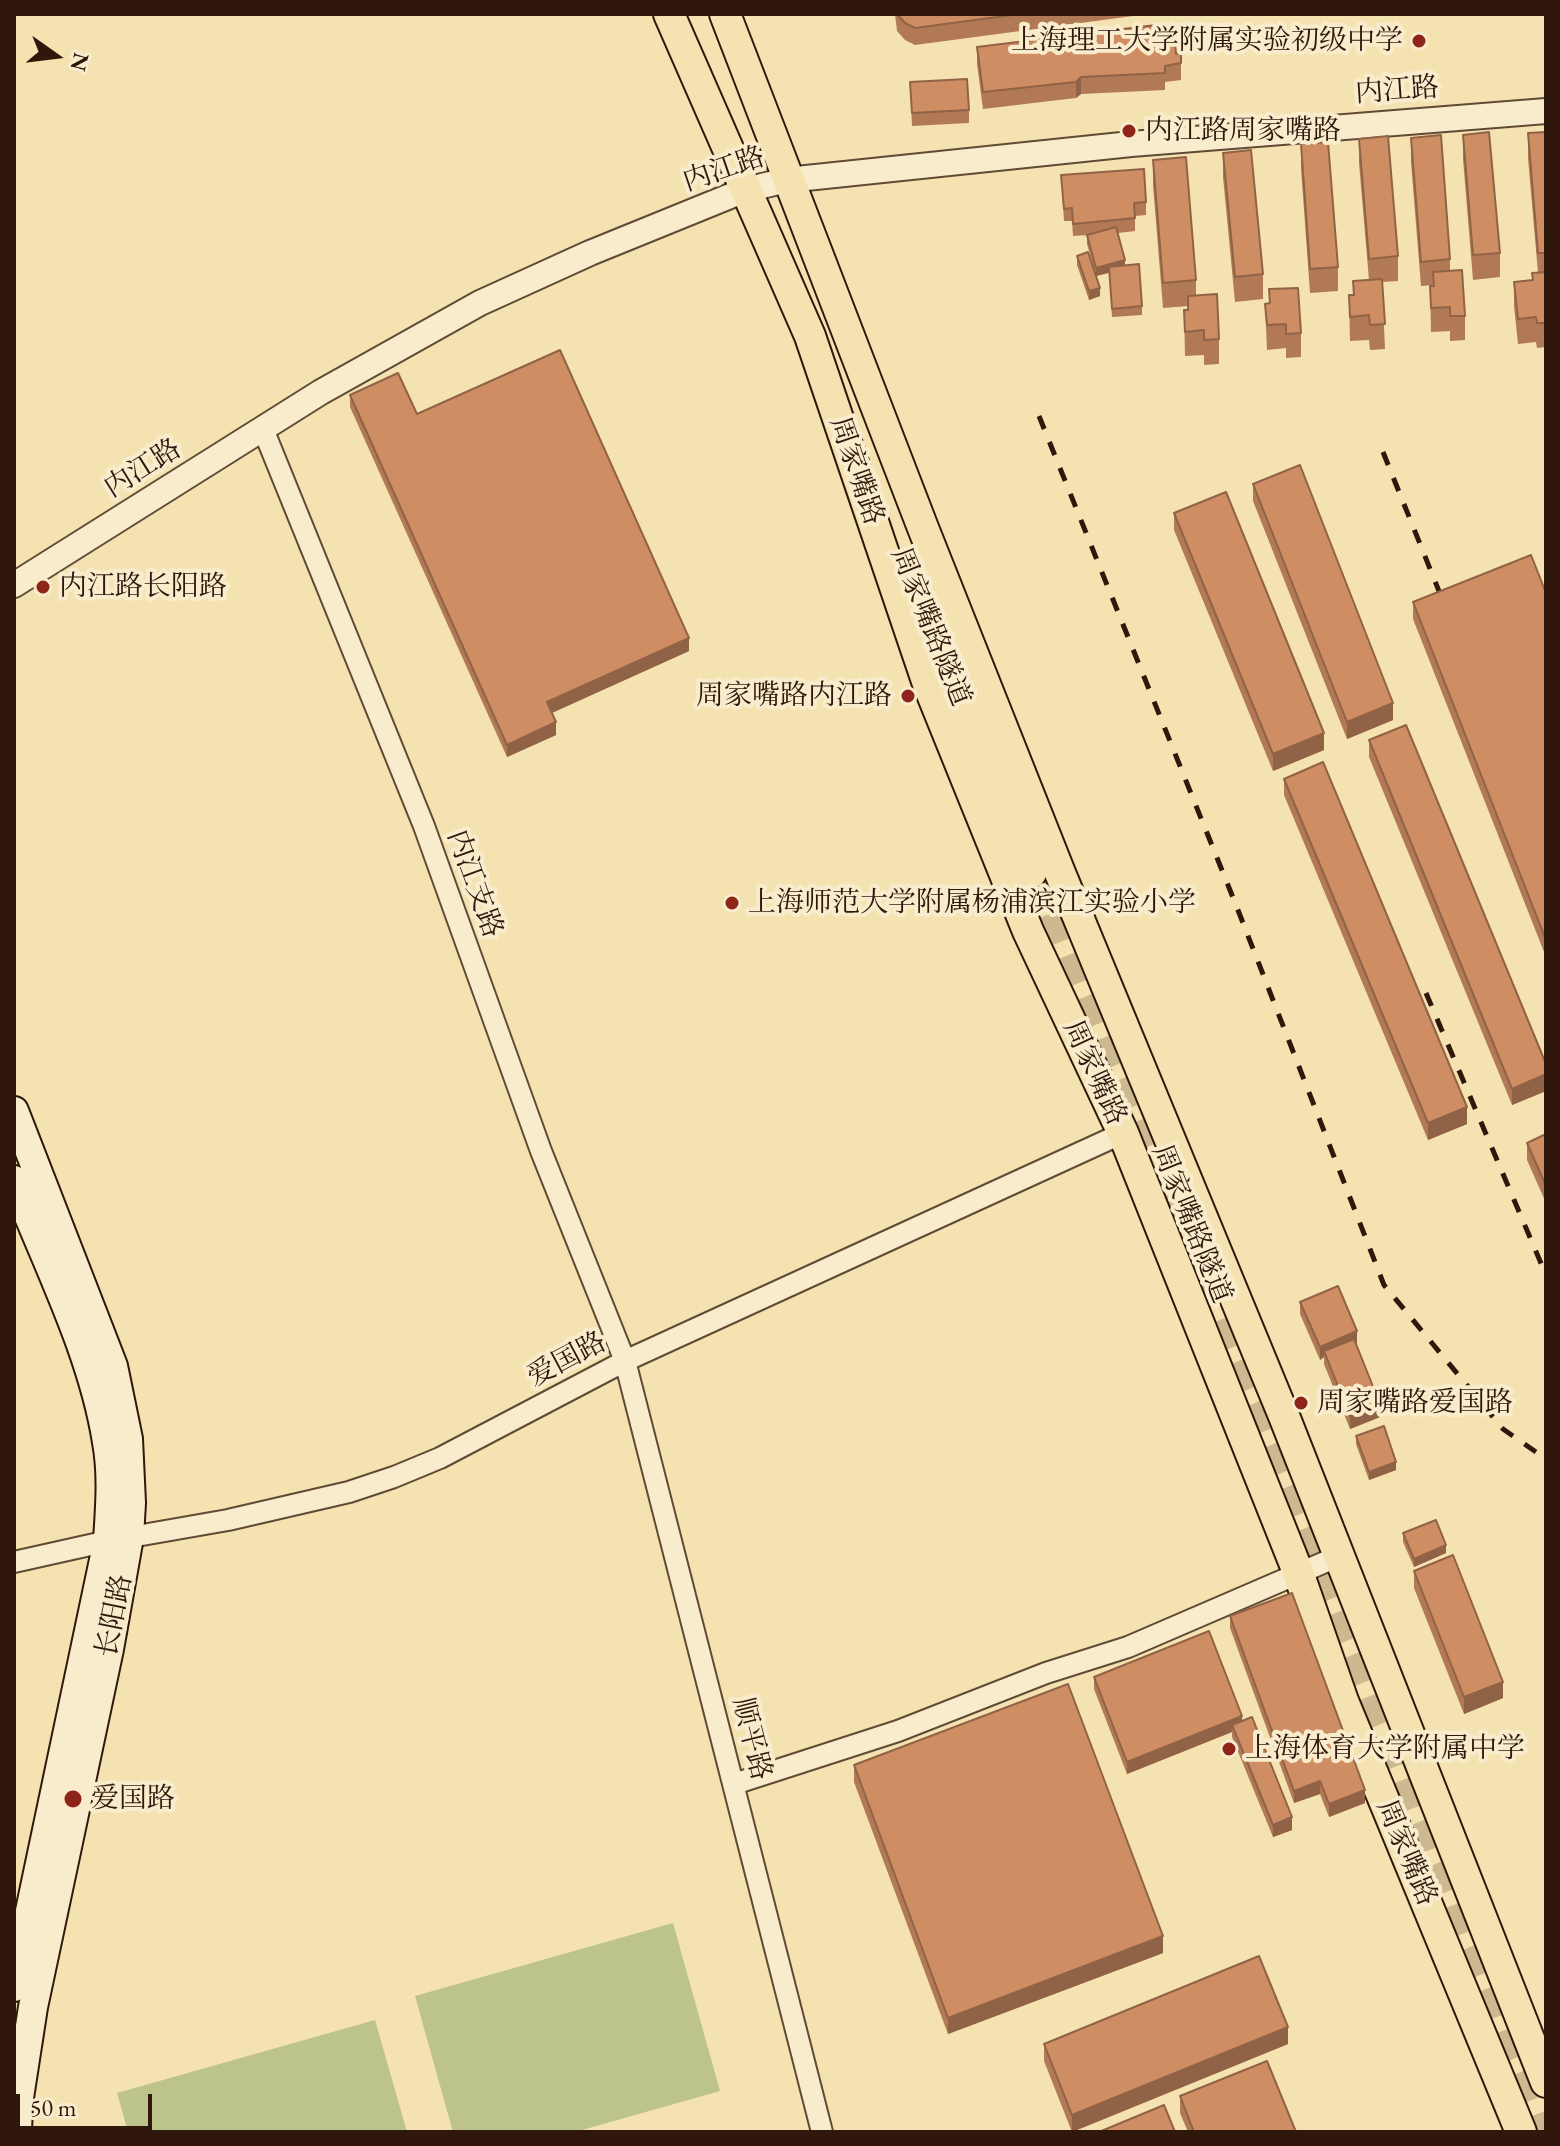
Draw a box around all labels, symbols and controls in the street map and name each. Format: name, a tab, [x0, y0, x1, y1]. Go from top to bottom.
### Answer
north arrow	[16, 16, 96, 96]
place label: 上海理工大学附属实验初级中学	[1011, 24, 1403, 58]
marker: 上海理工大学附属实验初级中学	[1410, 32, 1428, 50]
text: N	[64, 50, 96, 74]
street label: 内江路	[1354, 71, 1440, 111]
place label: 内江路周家嘴路	[1145, 114, 1341, 148]
marker: 内江路周家嘴路	[1120, 122, 1138, 140]
street label: 内江路	[679, 140, 769, 200]
street label: 周家嘴路	[822, 413, 890, 529]
street label: 内江路	[98, 432, 188, 506]
street label: 周家嘴路隧道	[883, 543, 977, 711]
place label: 内江路长阳路	[59, 570, 227, 604]
marker: 内江路长阳路	[34, 578, 52, 596]
place label: 周家嘴路内江路	[696, 679, 892, 713]
marker: 周家嘴路内江路	[899, 687, 917, 705]
street label: 内江支路	[439, 826, 509, 942]
place label: 上海师范大学附属杨浦滨江实验小学	[748, 886, 1196, 920]
marker: 上海师范大学附属杨浦滨江实验小学	[723, 894, 741, 912]
street label: 周家嘴路	[1055, 1015, 1133, 1131]
street label: 周家嘴路隧道	[1144, 1140, 1238, 1308]
street label: 爱国路	[522, 1325, 612, 1395]
place label: 周家嘴路爱国路	[1317, 1386, 1513, 1420]
marker: 周家嘴路爱国路	[1292, 1394, 1310, 1412]
street label: 长阳路	[90, 1572, 140, 1660]
street label: 顺平路	[725, 1694, 777, 1784]
place label: 上海体育大学附属中学	[1245, 1732, 1525, 1766]
marker: 上海体育大学附属中学	[1220, 1740, 1238, 1758]
place label: 爱国路	[91, 1782, 175, 1816]
marker: 爱国路	[62, 1788, 84, 1810]
street label: 周家嘴路	[1369, 1795, 1443, 1911]
scale bar	[20, 2078, 156, 2128]
text: 50 m	[30, 2092, 77, 2123]

